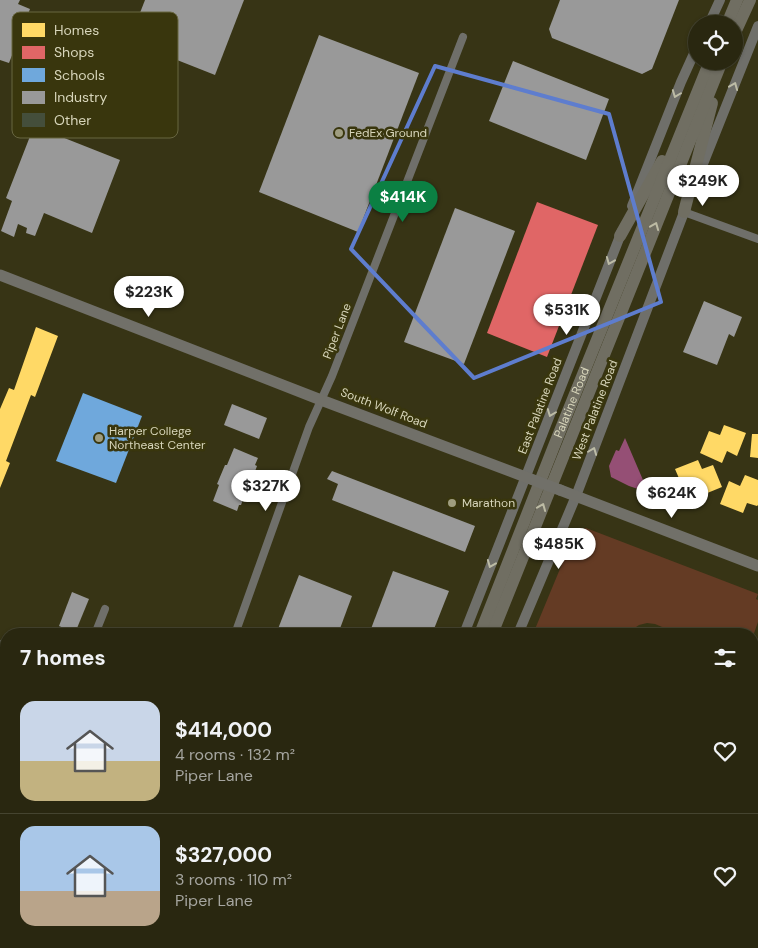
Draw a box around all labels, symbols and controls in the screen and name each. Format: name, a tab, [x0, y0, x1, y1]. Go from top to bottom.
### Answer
legend	[12, 12, 178, 138]
map controls	[688, 15, 743, 70]
button: locate	[688, 15, 743, 70]
text: Homes	[54, 21, 99, 39]
text: Shops	[54, 43, 94, 61]
text: Schools	[54, 66, 105, 84]
one-way arrow	[728, 82, 739, 91]
text: Industry	[54, 88, 107, 106]
one-way arrow	[672, 89, 682, 98]
text: Other	[54, 111, 92, 129]
place label: FedEx Ground	[349, 125, 427, 141]
marker: FedEx Ground	[333, 127, 345, 139]
pin: $249K	[668, 164, 738, 207]
text: $249K	[678, 170, 728, 191]
pin: $414K	[368, 180, 438, 223]
text: $414K	[380, 186, 426, 207]
one-way arrow	[650, 223, 660, 231]
one-way arrow	[606, 256, 616, 265]
pin: $223K	[114, 276, 184, 318]
text: $223K	[125, 281, 173, 302]
pin: $531K	[532, 294, 602, 336]
text: $531K	[544, 299, 590, 320]
street label: Piper Lane	[319, 301, 355, 361]
street label: East Palatine Road	[514, 356, 566, 456]
street label: West Palatine Road	[569, 358, 621, 462]
street label: Palatine Road	[550, 365, 593, 440]
street label: South Wolf Road	[338, 384, 430, 432]
one-way arrow	[547, 408, 557, 416]
place label: Harper College Northeast Center	[109, 423, 206, 453]
marker: Harper College Northeast Center	[93, 432, 105, 444]
one-way arrow	[588, 447, 598, 455]
pin: $327K	[231, 470, 301, 512]
text: $327K	[242, 475, 290, 496]
pin: $624K	[637, 476, 707, 519]
text: $624K	[647, 482, 697, 503]
place label: Marathon	[462, 495, 515, 511]
marker: Marathon	[446, 497, 458, 509]
one-way arrow	[536, 503, 547, 512]
pin: $485K	[524, 528, 594, 570]
text: $485K	[534, 533, 584, 554]
one-way arrow	[487, 559, 498, 568]
text: 7 homes	[20, 644, 106, 672]
icon: filters	[711, 644, 739, 672]
text: $414,000	[175, 716, 272, 744]
icon: home	[60, 721, 120, 781]
icon: heart	[711, 737, 739, 765]
text: 4 rooms · 132 m²	[175, 744, 295, 765]
text: Piper Lane	[175, 765, 253, 786]
text: $327,000	[175, 841, 272, 869]
icon: home	[60, 846, 120, 906]
icon: heart	[711, 862, 739, 890]
text: 3 rooms · 110 m²	[175, 869, 292, 890]
text: Piper Lane	[175, 890, 253, 911]

